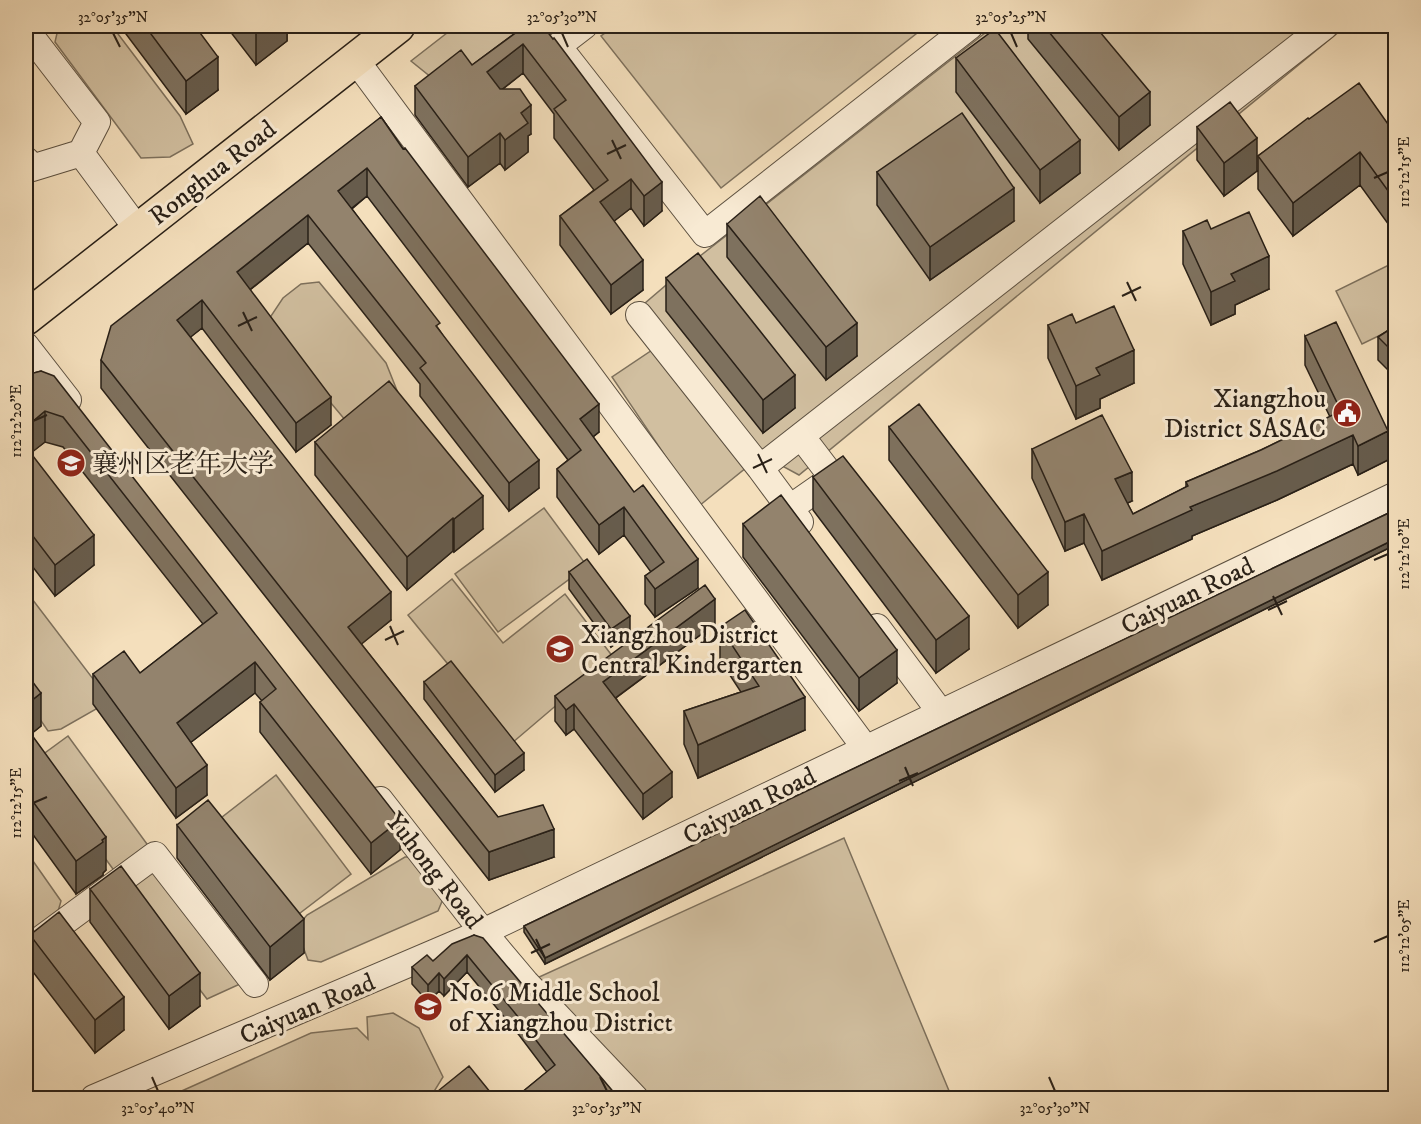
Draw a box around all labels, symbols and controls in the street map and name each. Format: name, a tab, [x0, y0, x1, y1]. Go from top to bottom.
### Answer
text: 32°05'35"N	[78, 8, 148, 27]
text: 32°05'30"N	[527, 8, 597, 27]
text: 32°05'25"N	[975, 8, 1047, 27]
street label: Ronghua Road	[143, 113, 283, 233]
text: 112°12'15"E	[1395, 136, 1414, 207]
place label: Xiangzhou District SASAC	[1164, 383, 1326, 446]
text: 112°12'20"E	[7, 384, 26, 458]
public building icon: Xiangzhou District SASAC	[1331, 397, 1363, 429]
school or university icon: 襄州区老年大学	[55, 447, 87, 479]
place label: 襄州区老年大学	[92, 448, 274, 481]
text: 112°12'10"E	[1395, 518, 1414, 590]
street label: Caiyuan Road	[1116, 550, 1260, 643]
place label: Xiangzhou District Central Kindergarten	[581, 619, 803, 682]
school or university icon: Xiangzhou District Central Kindergarten	[544, 633, 576, 665]
street label: Caiyuan Road	[678, 760, 822, 853]
text: 112°12'15"E	[7, 767, 26, 838]
street label: Yuhong Road	[378, 806, 490, 936]
text: 112°12'05"E	[1395, 899, 1414, 973]
street label: Caiyuan Road	[235, 966, 380, 1053]
place label: No.6 Middle School of Xiangzhou District	[449, 977, 673, 1040]
school or university icon: No.6 Middle School of Xiangzhou District	[412, 991, 444, 1023]
text: 32°05'40"N	[121, 1099, 195, 1118]
text: 32°05'35"N	[572, 1099, 642, 1118]
text: 32°05'30"N	[1020, 1099, 1090, 1118]

